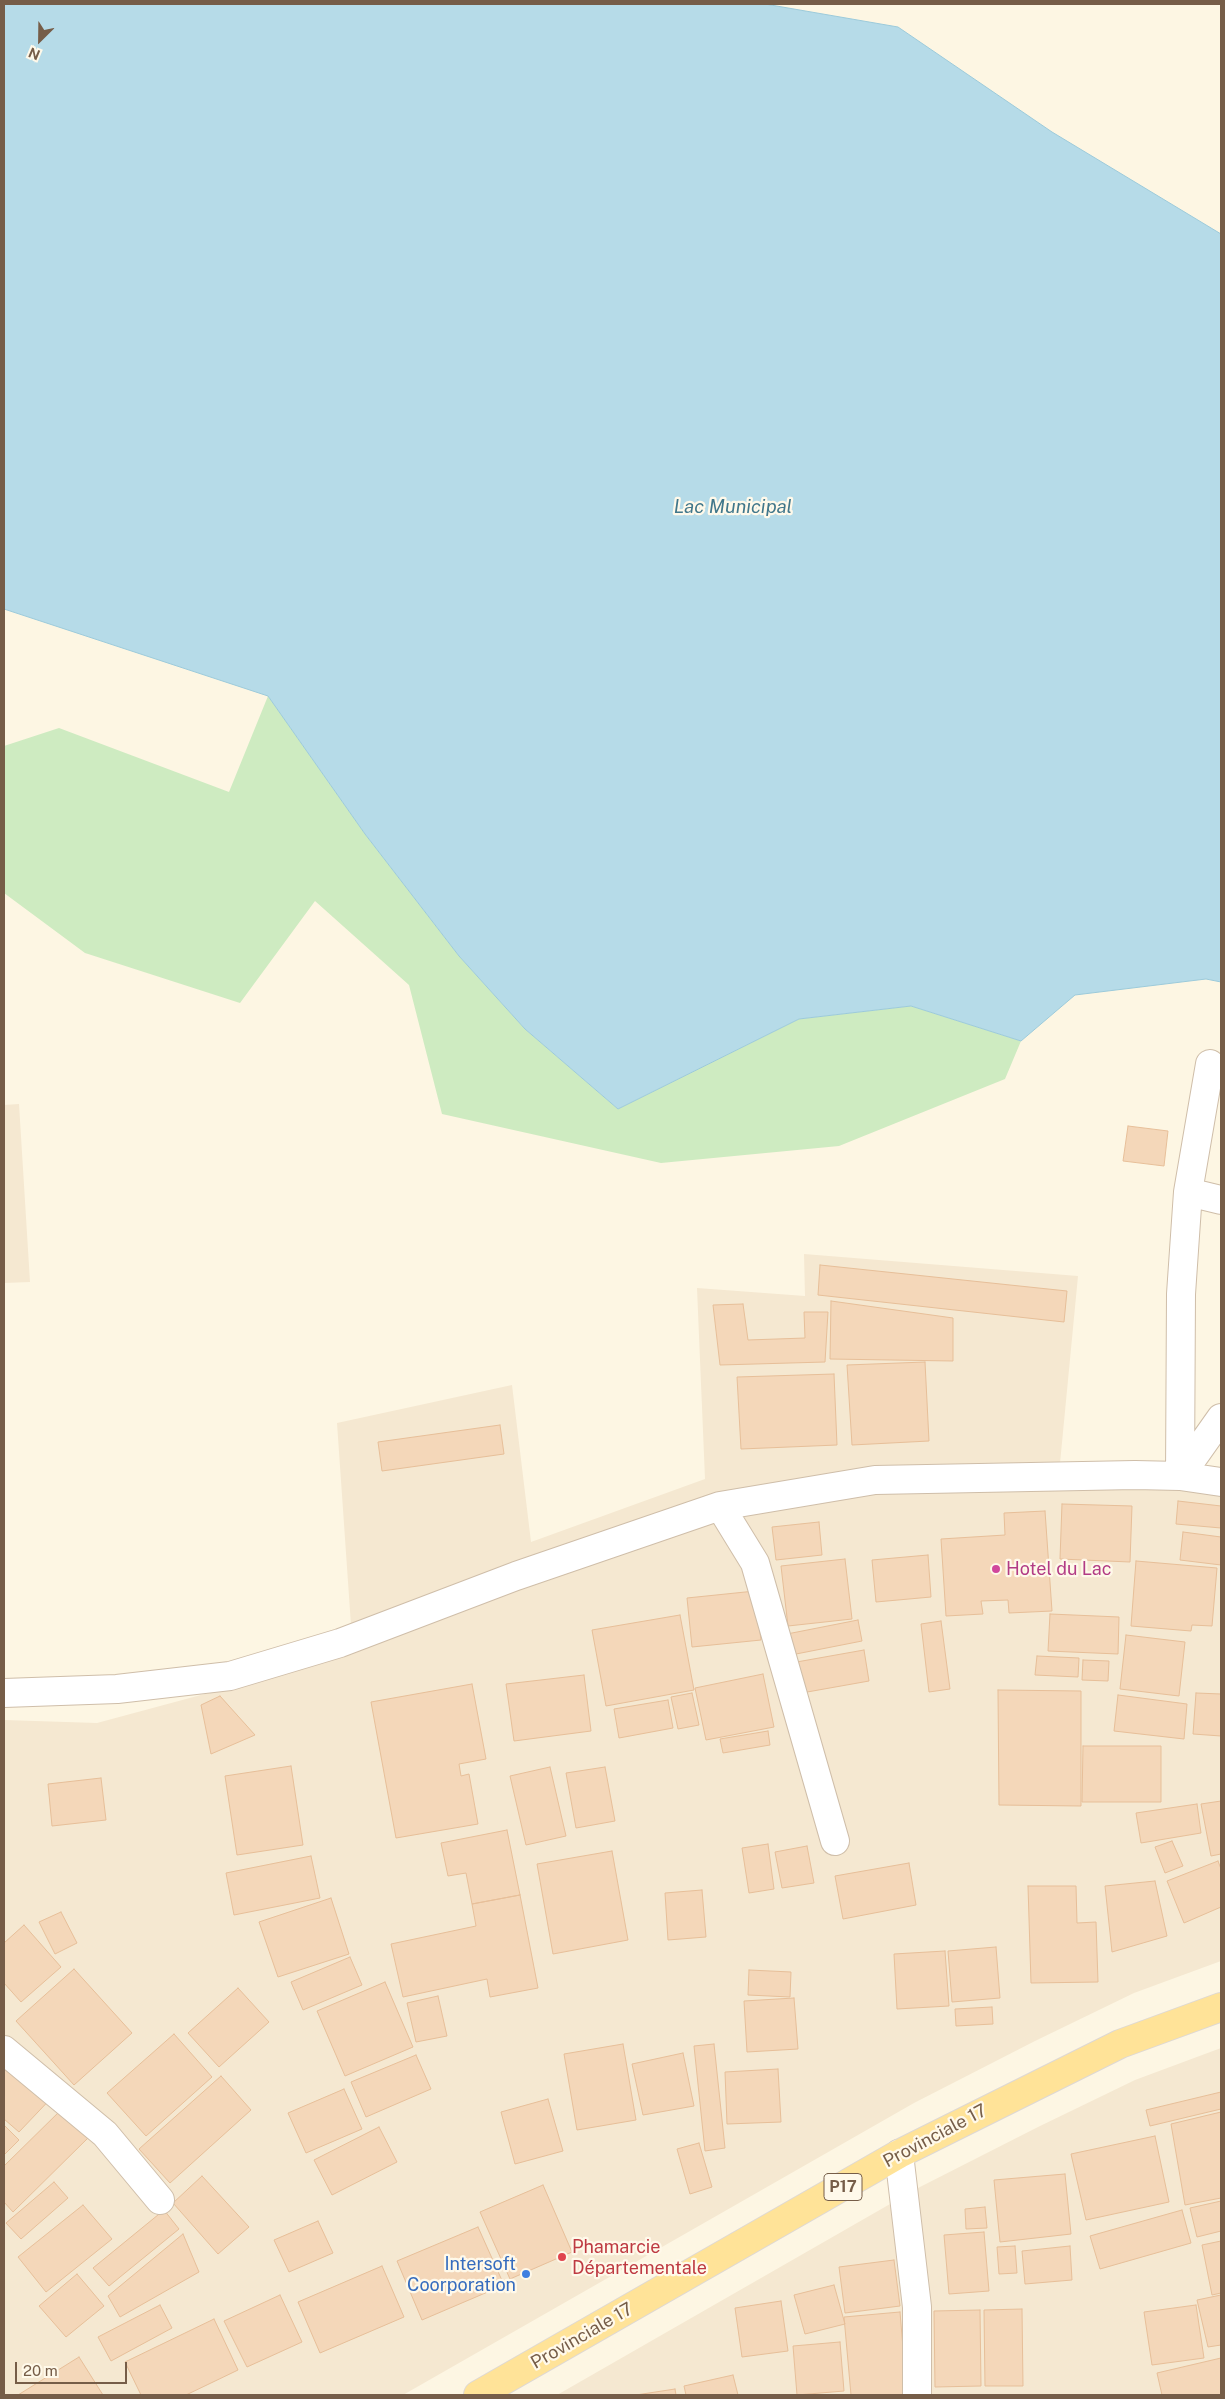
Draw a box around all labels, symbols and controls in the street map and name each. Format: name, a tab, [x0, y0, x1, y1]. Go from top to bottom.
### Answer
north arrow	[15, 15, 65, 65]
text: N	[26, 44, 42, 63]
water label: Lac Municipal	[674, 496, 792, 518]
place label: Hotel du Lac	[1006, 1558, 1112, 1580]
marker: Hotel du Lac	[990, 1563, 1002, 1575]
street label: Provinciale 17	[880, 2100, 990, 2172]
road number: P17	[824, 2174, 862, 2200]
place label: Phamarcie Départementale	[572, 2236, 707, 2278]
marker: Phamarcie Départementale	[556, 2251, 568, 2263]
place label: Intersoft Coorporation	[407, 2253, 516, 2296]
marker: Intersoft Coorporation	[520, 2268, 532, 2280]
street label: Provinciale 17	[527, 2298, 637, 2374]
scale bar	[18, 2352, 130, 2384]
text: 20 m	[23, 2362, 58, 2379]

